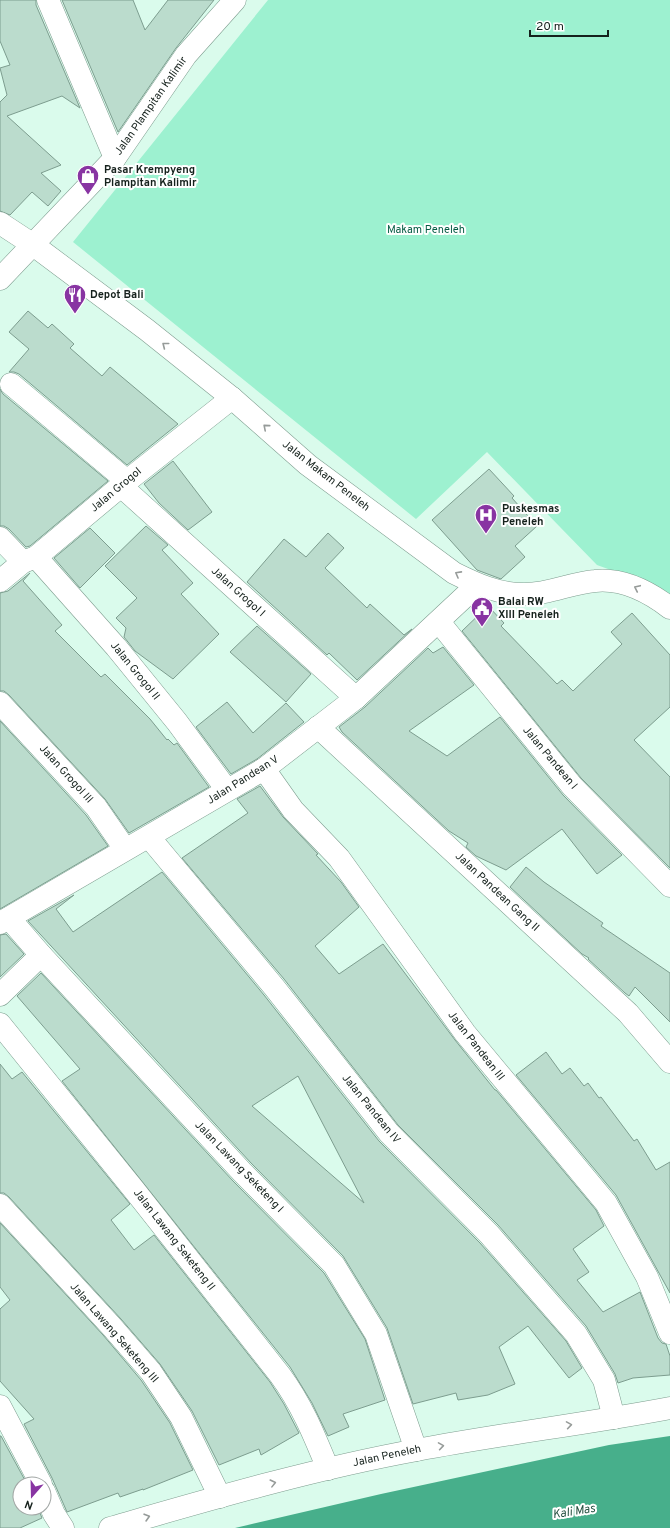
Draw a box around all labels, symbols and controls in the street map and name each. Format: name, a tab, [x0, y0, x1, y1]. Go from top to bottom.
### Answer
scale bar	[530, 12, 608, 38]
text: 20 m	[536, 19, 564, 35]
street label: Jalan Plampitan Kalimir	[112, 53, 191, 158]
shop icon: Pasar Krempyeng Plampitan Kalimir	[75, 163, 101, 196]
place label: Pasar Krempyeng Plampitan Kalimir	[104, 163, 197, 190]
park label: Makam Peneleh	[387, 223, 465, 237]
restaurant icon: Depot Bali	[62, 282, 88, 315]
place label: Depot Bali	[90, 288, 144, 302]
one-way arrow	[163, 342, 170, 349]
one-way arrow	[263, 425, 271, 432]
street label: Jalan Makam Peneleh	[279, 437, 373, 515]
street label: Jalan Grogol	[88, 465, 144, 515]
hospital icon: Puskesmas Peneleh	[473, 502, 499, 535]
place label: Puskesmas Peneleh	[502, 502, 559, 529]
street label: Jalan Grogol I	[208, 564, 268, 620]
one-way arrow	[454, 572, 462, 579]
one-way arrow	[634, 585, 641, 593]
public building icon: Balai RW XIII Peneleh	[469, 595, 495, 628]
place label: Balai RW XIII Peneleh	[498, 595, 559, 622]
street label: Jalan Grogol II	[107, 639, 163, 703]
street label: Jalan Pandean I	[519, 724, 581, 792]
street label: Jalan Grogol III	[36, 742, 96, 806]
street label: Jalan Pandean V	[205, 752, 281, 808]
street label: Jalan Pandean Gang II	[452, 849, 542, 935]
street label: Jalan Pandean III	[445, 1008, 507, 1084]
street label: Jalan Pandean IV	[339, 1071, 403, 1147]
street label: Jalan Lawang Seketeng I	[192, 1118, 286, 1216]
street label: Jalan Lawang Seketeng II	[130, 1186, 218, 1294]
street label: Jalan Lawang Seketeng III	[67, 1280, 161, 1386]
one-way arrow	[566, 1422, 572, 1430]
street label: Jalan Peneleh	[351, 1442, 423, 1470]
one-way arrow	[438, 1442, 444, 1451]
north arrow	[12, 1476, 52, 1516]
one-way arrow	[269, 1479, 276, 1488]
text: N	[23, 1497, 35, 1512]
water label: Kali Mas	[552, 1501, 597, 1523]
one-way arrow	[144, 1513, 151, 1522]

